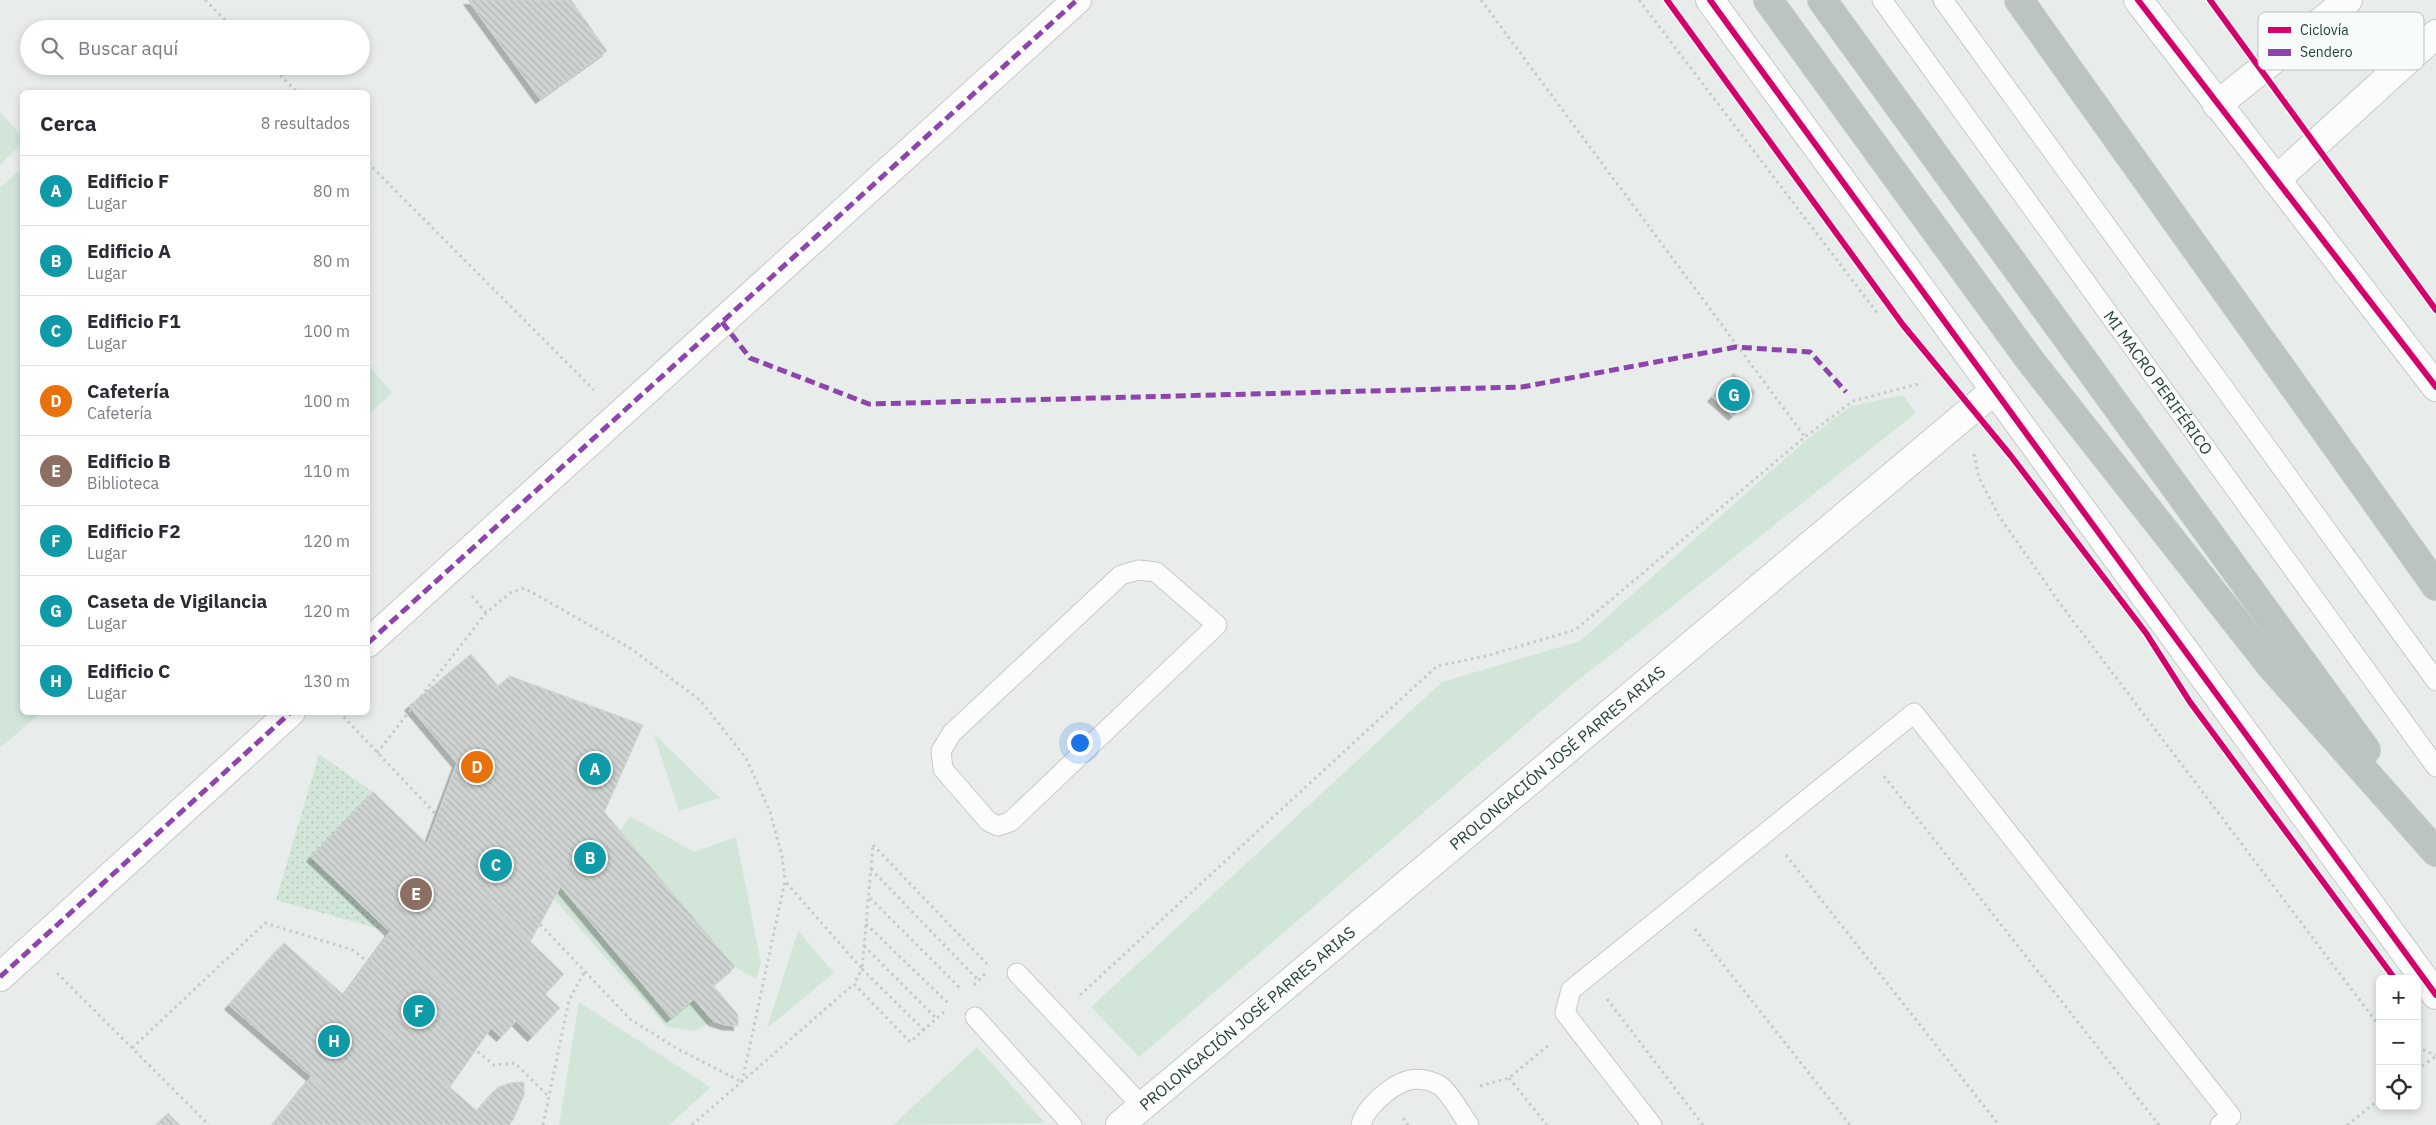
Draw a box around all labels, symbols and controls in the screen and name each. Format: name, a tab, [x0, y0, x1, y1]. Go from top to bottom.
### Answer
legend	[2258, 12, 2424, 70]
search box	[20, 20, 370, 75]
text: Ciclovía	[2300, 21, 2349, 39]
icon: search	[38, 34, 66, 62]
text: Buscar aquí	[78, 36, 178, 60]
text: Sendero	[2300, 43, 2353, 61]
text: Cerca	[40, 109, 97, 137]
text: 8 resultados	[261, 113, 350, 133]
text: Edificio F	[87, 169, 169, 193]
text: A	[51, 181, 61, 201]
text: 80 m	[313, 181, 350, 201]
text: Lugar	[87, 193, 127, 213]
text: Edificio A	[87, 239, 171, 263]
text: B	[51, 251, 61, 271]
text: 80 m	[313, 251, 350, 271]
text: Lugar	[87, 263, 127, 283]
street label: MI MACRO PERIFÉRICO	[2100, 307, 2217, 459]
text: Edificio F1	[87, 309, 181, 333]
text: C	[51, 321, 61, 341]
text: 100 m	[303, 321, 350, 341]
text: Lugar	[87, 333, 127, 353]
pin: G	[1718, 376, 1750, 414]
text: Cafetería	[87, 379, 169, 403]
text: D	[50, 391, 62, 411]
text: 100 m	[303, 391, 350, 411]
text: Cafetería	[87, 403, 152, 423]
text: Edificio B	[87, 449, 171, 473]
text: E	[51, 461, 61, 481]
text: 110 m	[303, 461, 350, 481]
text: Biblioteca	[87, 473, 159, 493]
text: Edificio F2	[87, 519, 181, 543]
text: F	[51, 531, 61, 551]
text: 120 m	[303, 531, 350, 551]
text: Lugar	[87, 543, 127, 563]
text: Caseta de Vigilancia	[87, 589, 267, 613]
text: G	[50, 601, 62, 621]
text: 120 m	[303, 601, 350, 621]
text: Lugar	[87, 613, 127, 633]
text: Edificio C	[87, 659, 170, 683]
street label: PROLONGACIÓN JOSÉ PARRES ARIAS	[1445, 661, 1669, 854]
text: H	[50, 671, 62, 691]
text: 130 m	[303, 671, 350, 691]
text: Lugar	[87, 683, 127, 703]
your location	[1067, 730, 1093, 756]
pin: D	[461, 748, 493, 786]
pin: A	[579, 750, 611, 788]
pin: B	[574, 839, 606, 877]
pin: C	[480, 846, 512, 884]
pin: E	[400, 875, 432, 913]
street label: PROLONGACIÓN JOSÉ PARRES ARIAS	[1135, 922, 1359, 1115]
map controls	[2376, 975, 2421, 1110]
button: +	[2376, 975, 2421, 1020]
pin: F	[403, 992, 435, 1030]
button: −	[2376, 1020, 2421, 1065]
pin: H	[318, 1022, 350, 1060]
button: locate	[2376, 1065, 2421, 1110]

